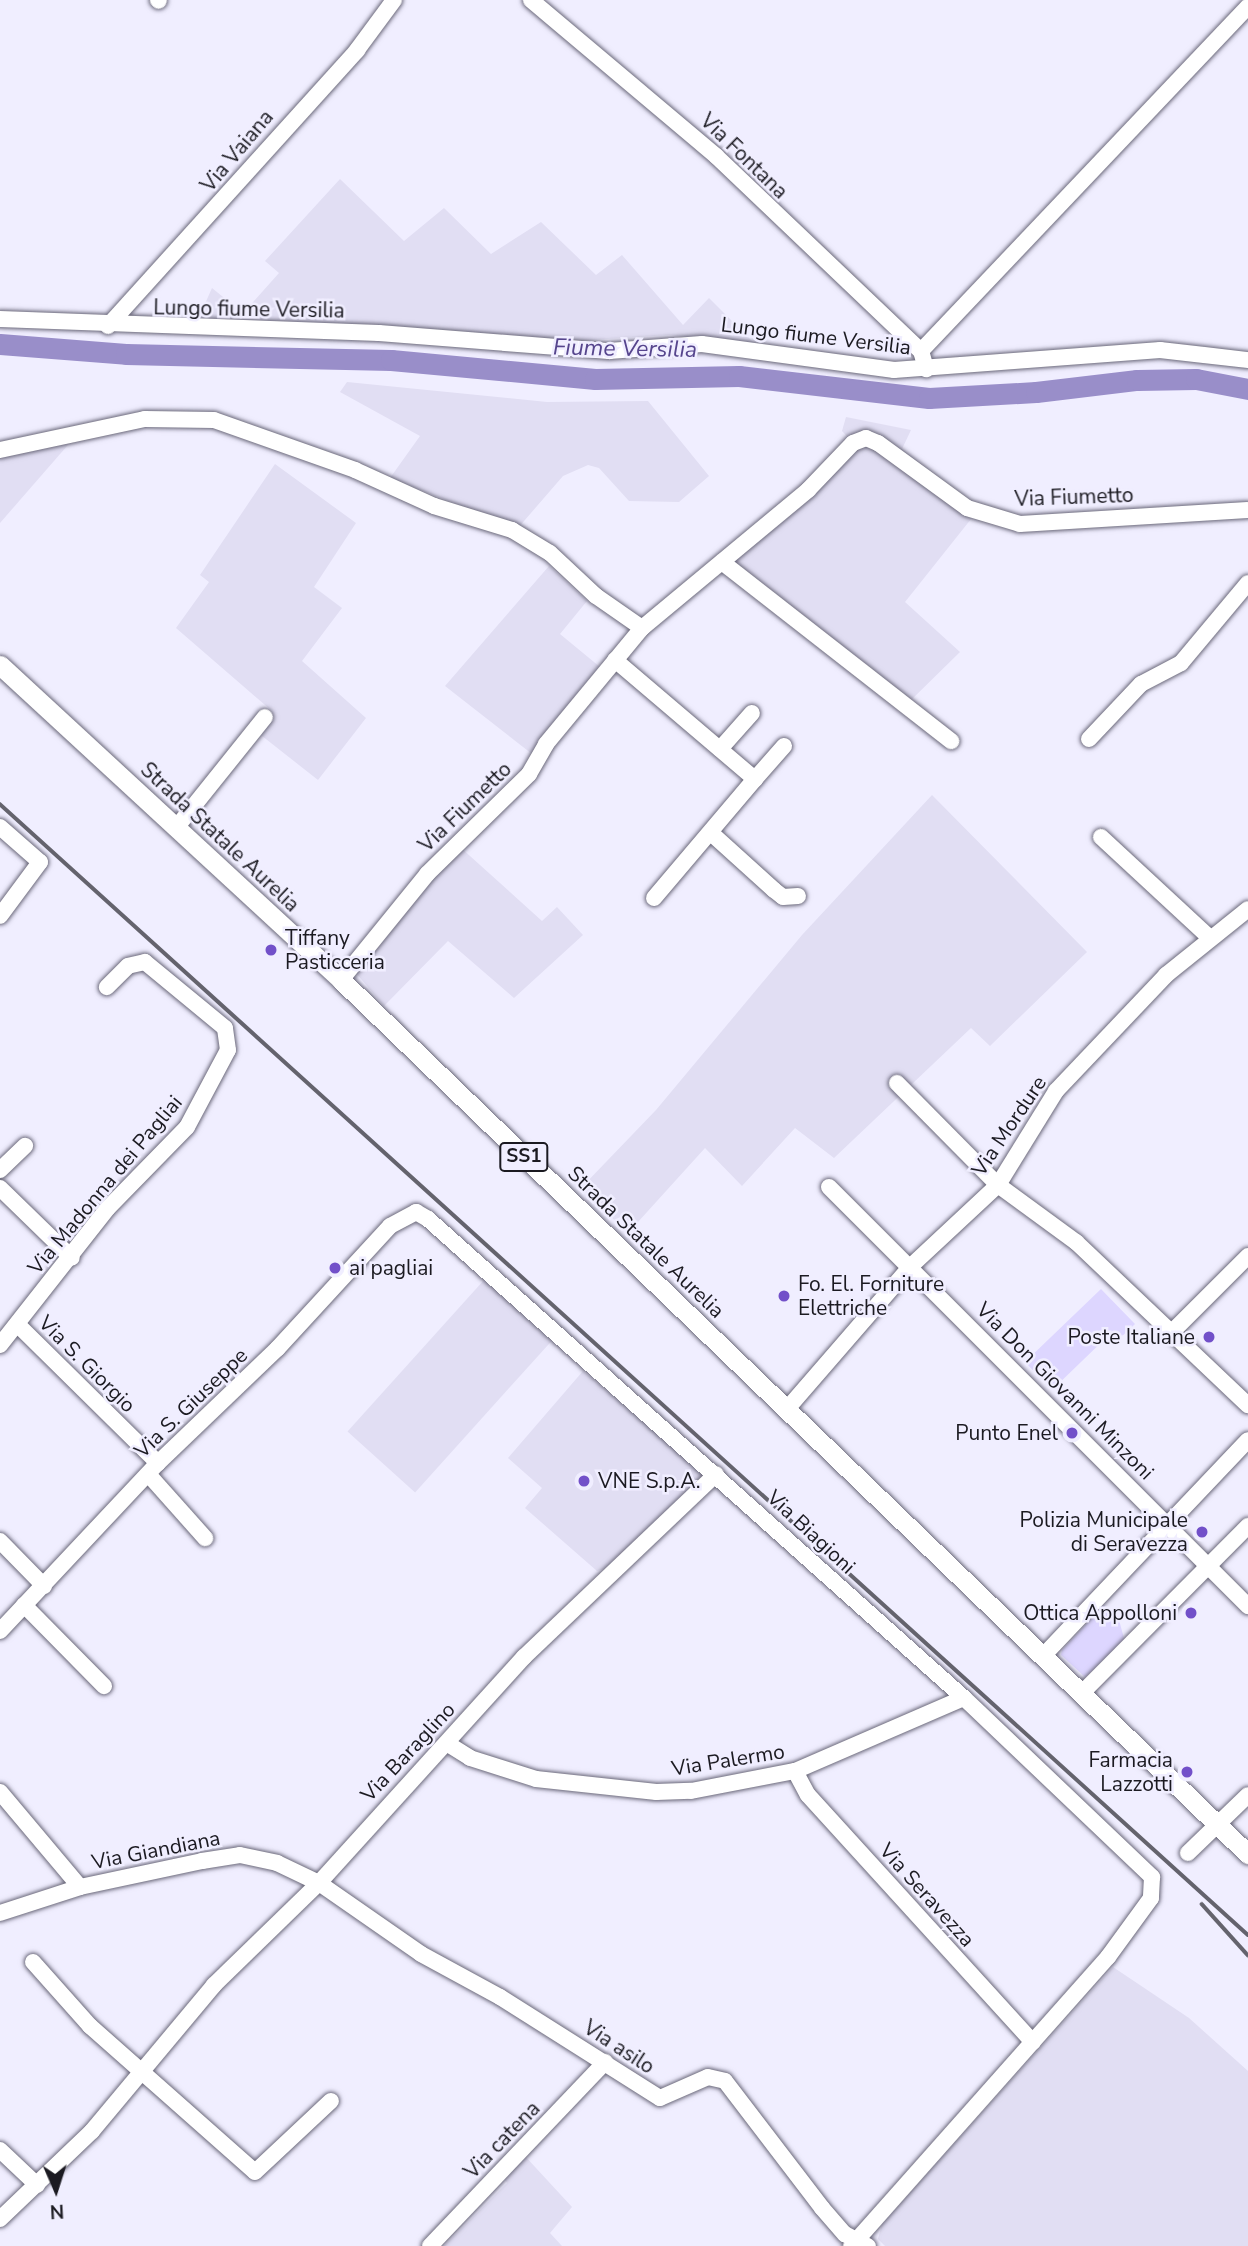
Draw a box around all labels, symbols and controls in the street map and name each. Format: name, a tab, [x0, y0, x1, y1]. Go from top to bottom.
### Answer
street label: Via Vaiana	[195, 105, 279, 197]
street label: Via Fontana	[695, 108, 793, 204]
street label: Lungo fiume Versilia	[153, 295, 345, 323]
street label: Lungo fiume Versilia	[719, 312, 913, 360]
water label: Fiume Versilia	[553, 334, 697, 364]
street label: Via Fiumetto	[1014, 482, 1134, 512]
street label: Strada Statale Aurelia	[135, 757, 305, 917]
street label: Via Fiumetto	[413, 757, 517, 857]
place label: Tiffany Pasticceria	[285, 925, 385, 975]
marker: Tiffany Pasticceria	[263, 942, 279, 958]
street label: Via Mordure	[966, 1071, 1052, 1181]
street label: Via Madonna dei Pagliai	[23, 1090, 187, 1280]
road number: SS1	[498, 1142, 550, 1172]
street label: Strada Statale Aurelia	[562, 1161, 730, 1323]
place label: ai pagliai	[349, 1255, 433, 1281]
marker: ai pagliai	[327, 1260, 343, 1276]
place label: Fo. El. Forniture Elettriche	[798, 1271, 944, 1321]
marker: Fo. El. Forniture Elettriche	[776, 1288, 792, 1304]
street label: Via Don Giovanni Minzoni	[971, 1297, 1159, 1485]
street label: Via S. Giorgio	[33, 1310, 141, 1418]
place label: Poste Italiane	[1068, 1324, 1195, 1350]
marker: Poste Italiane	[1201, 1329, 1217, 1345]
street label: Via S. Giuseppe	[129, 1343, 253, 1463]
place label: Punto Enel	[955, 1420, 1058, 1446]
marker: Punto Enel	[1064, 1425, 1080, 1441]
place label: VNE S.p.A.	[598, 1468, 701, 1494]
marker: VNE S.p.A.	[576, 1473, 592, 1489]
street label: Via Biagioni	[762, 1485, 860, 1579]
place label: Polizia Municipale di Seravezza	[1020, 1507, 1188, 1557]
marker: Polizia Municipale di Seravezza	[1194, 1524, 1210, 1540]
place label: Ottica Appolloni	[1023, 1600, 1177, 1626]
marker: Ottica Appolloni	[1183, 1605, 1199, 1621]
street label: Via Baraglino	[356, 1697, 460, 1807]
street label: Via Palermo	[670, 1739, 786, 1781]
place label: Farmacia Lazzotti	[1088, 1747, 1173, 1797]
marker: Farmacia Lazzotti	[1179, 1764, 1195, 1780]
street label: Via Giandiana	[90, 1825, 222, 1875]
street label: Via Seravezza	[874, 1838, 980, 1952]
street label: Via asilo	[579, 2015, 659, 2079]
street label: Via catena	[459, 2096, 545, 2184]
north arrow	[21, 2155, 91, 2225]
text: N	[49, 2198, 65, 2224]

